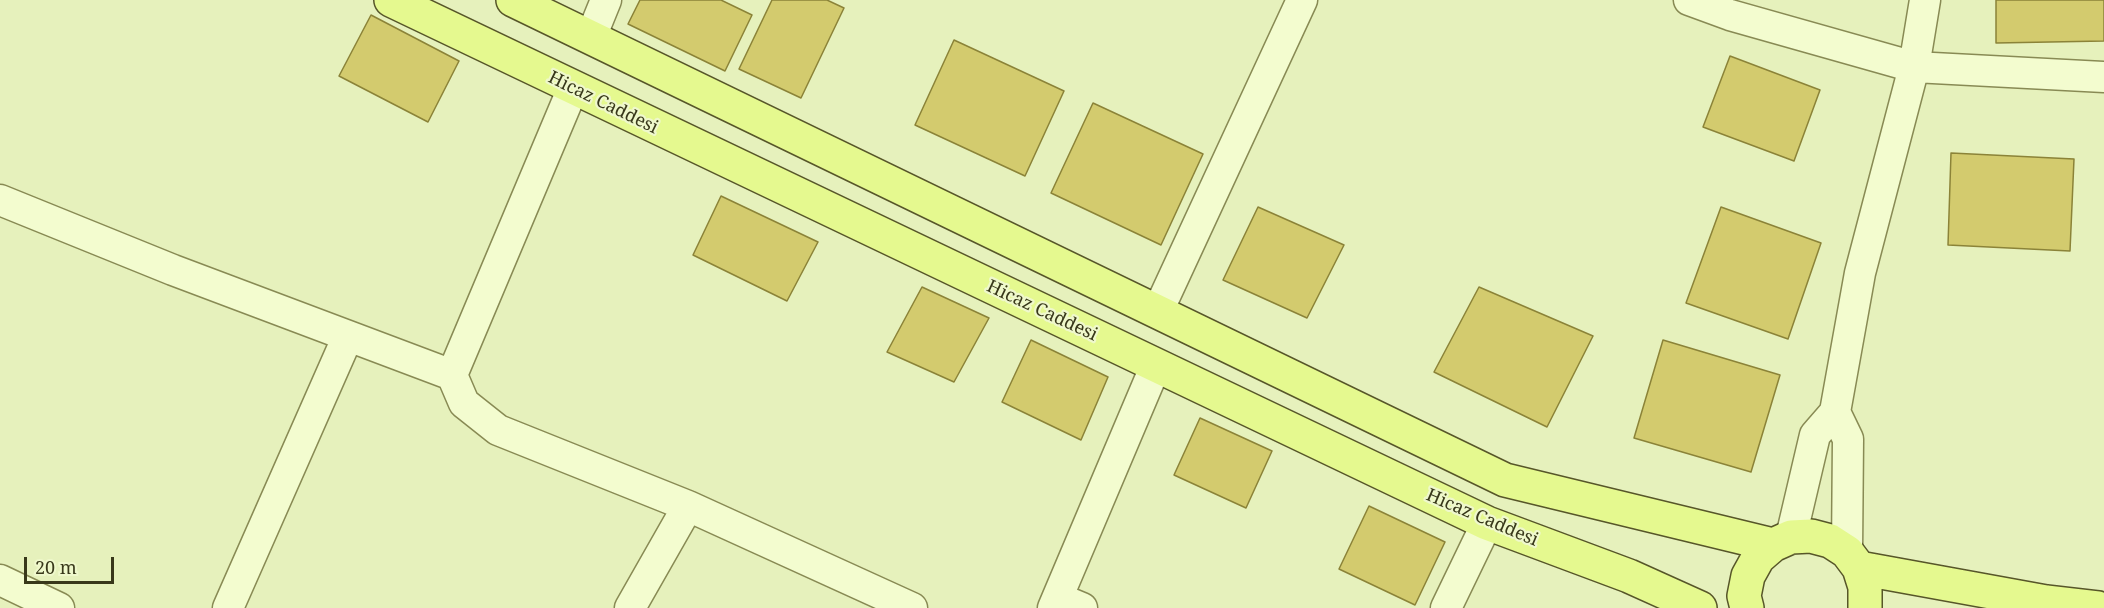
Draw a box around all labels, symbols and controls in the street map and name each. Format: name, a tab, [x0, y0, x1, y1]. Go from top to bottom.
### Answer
street label: Hicaz Caddesi	[544, 67, 662, 139]
street label: Hicaz Caddesi	[983, 276, 1101, 346]
street label: Hicaz Caddesi	[1423, 485, 1541, 551]
scale bar	[27, 545, 117, 583]
text: 20 m	[35, 555, 77, 579]

